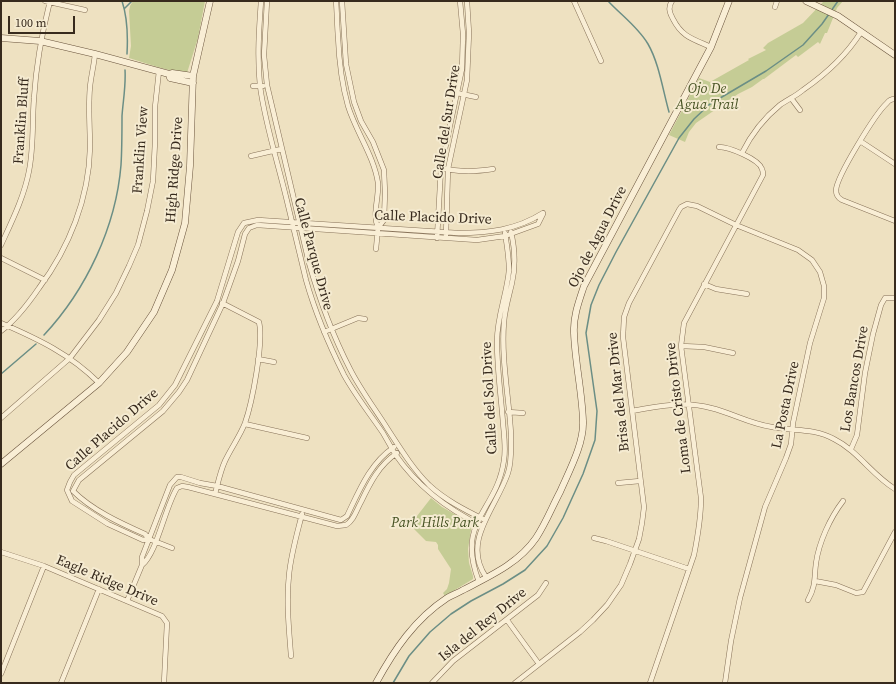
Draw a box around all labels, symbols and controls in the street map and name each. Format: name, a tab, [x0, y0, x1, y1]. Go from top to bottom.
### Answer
scale bar	[10, 8, 77, 34]
text: 100 m	[15, 15, 47, 31]
street label: Calle del Sur Drive	[430, 64, 464, 180]
street label: Franklin Bluff	[11, 77, 33, 165]
park label: Ojo De Agua Trail	[676, 81, 738, 114]
street label: Franklin View	[130, 106, 152, 194]
street label: High Ridge Drive	[163, 116, 187, 224]
street label: Ojo de Agua Drive	[565, 183, 631, 291]
street label: Calle Parque Drive	[290, 196, 336, 312]
street label: Calle Placido Drive	[374, 208, 492, 228]
street label: Los Bancos Drive	[837, 325, 873, 433]
street label: Brisa del Mar Drive	[604, 331, 634, 453]
street label: Calle del Sol Drive	[479, 341, 501, 455]
street label: Loma de Cristo Drive	[663, 342, 695, 474]
street label: La Posta Drive	[769, 360, 803, 450]
street label: Calle Placido Drive	[62, 385, 162, 475]
park label: Park Hills Park	[391, 515, 479, 531]
street label: Eagle Ridge Drive	[53, 552, 161, 610]
street label: Isla del Rey Drive	[436, 585, 530, 665]

